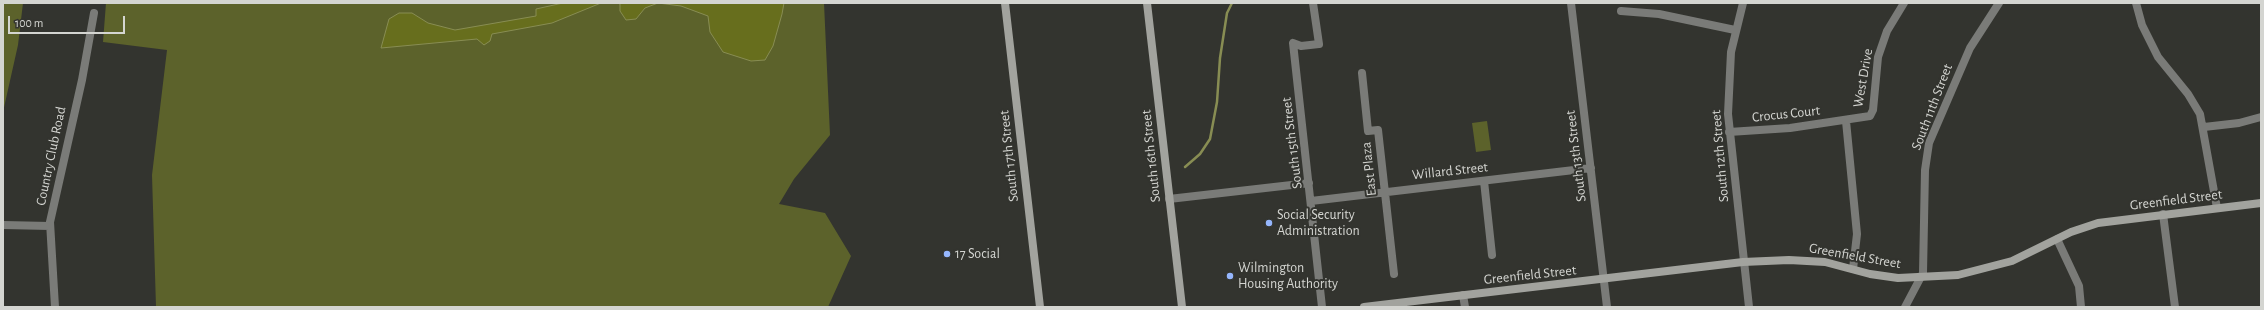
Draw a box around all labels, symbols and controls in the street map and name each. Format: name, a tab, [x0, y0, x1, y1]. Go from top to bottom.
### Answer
scale bar	[10, 8, 127, 34]
text: 100 m	[15, 17, 43, 29]
street label: West Drive	[1850, 47, 1876, 109]
street label: South 11th Street	[1908, 61, 1956, 153]
street label: South 15th Street	[1278, 96, 1306, 190]
street label: Crocus Court	[1751, 102, 1821, 126]
street label: Country Club Road	[32, 105, 70, 207]
street label: South 17th Street	[996, 109, 1022, 203]
street label: South 16th Street	[1138, 109, 1164, 203]
street label: South 13th Street	[1562, 109, 1590, 203]
street label: South 12th Street	[1708, 109, 1732, 203]
street label: East Plaza	[1358, 141, 1380, 197]
street label: Willard Street	[1411, 159, 1489, 183]
street label: Greenfield Street	[2129, 186, 2223, 214]
place label: Social Security Administration	[1277, 207, 1360, 240]
marker: Social Security Administration	[1264, 218, 1274, 228]
street label: Greenfield Street	[1808, 240, 1902, 272]
place label: 17 Social	[955, 246, 1000, 262]
marker: 17 Social	[942, 249, 952, 259]
place label: Wilmington Housing Authority	[1238, 260, 1338, 292]
street label: Greenfield Street	[1483, 262, 1577, 288]
marker: Wilmington Housing Authority	[1225, 271, 1235, 281]

